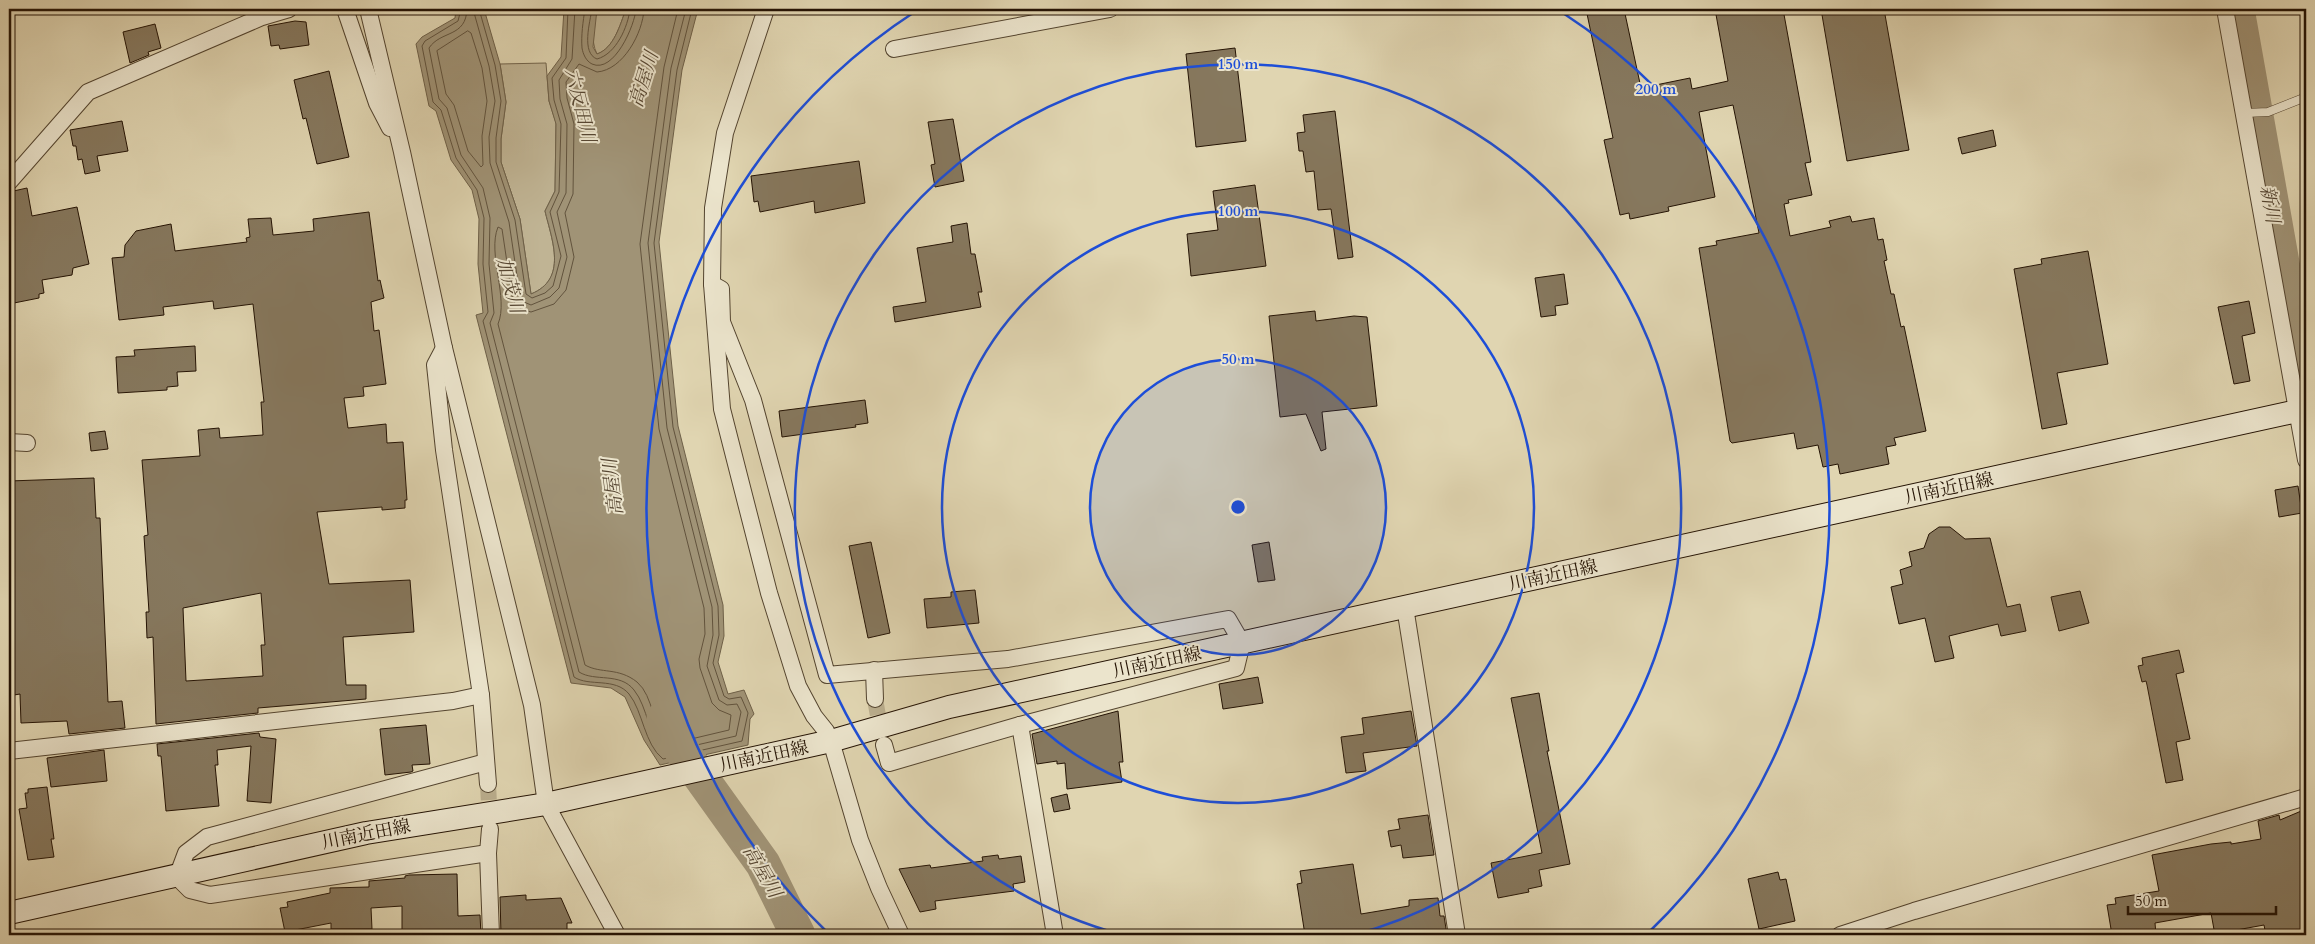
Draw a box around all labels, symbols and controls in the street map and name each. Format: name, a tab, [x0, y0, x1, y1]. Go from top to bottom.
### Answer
water label: 高屋川	[623, 46, 665, 110]
text: 150 m	[1218, 54, 1259, 74]
water label: 六反田川	[558, 65, 602, 147]
text: 200 m	[1636, 79, 1677, 99]
water label: 新川	[2254, 183, 2286, 227]
text: 100 m	[1218, 201, 1259, 221]
water label: 加茂川	[490, 254, 530, 318]
text: 50 m	[1221, 349, 1255, 369]
water label: 高屋川	[596, 455, 629, 517]
street label: 川南近田線	[1902, 467, 1996, 510]
centre of rings	[1229, 498, 1247, 516]
street label: 川南近田線	[1506, 554, 1600, 597]
street label: 川南近田線	[1110, 641, 1204, 684]
street label: 川南近田線	[717, 735, 811, 778]
street label: 川南近田線	[320, 814, 413, 855]
water label: 高屋川	[737, 840, 789, 904]
scale bar	[2128, 884, 2275, 916]
text: 50 m	[2135, 891, 2167, 911]

